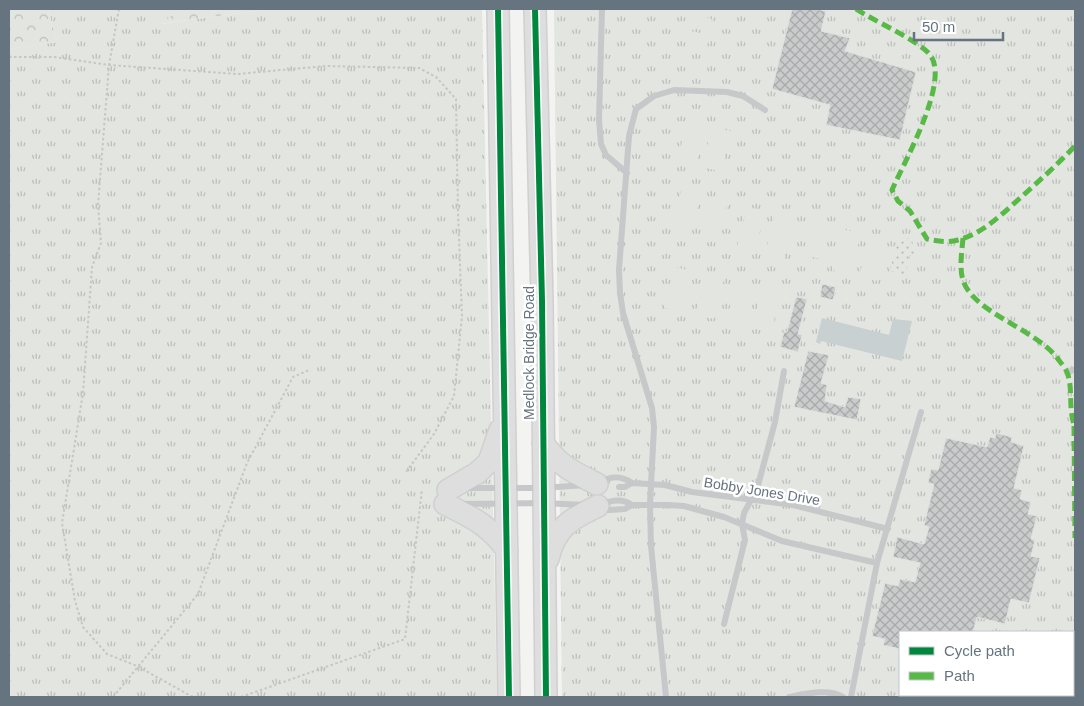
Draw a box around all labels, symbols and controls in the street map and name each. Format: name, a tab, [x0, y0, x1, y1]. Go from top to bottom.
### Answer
scale bar	[914, 10, 1003, 42]
text: 50 m	[922, 18, 955, 35]
street label: Medlock Bridge Road	[521, 286, 537, 420]
street label: Bobby Jones Drive	[703, 474, 821, 508]
legend	[899, 631, 1074, 696]
text: Cycle path	[944, 642, 1015, 659]
text: Path	[944, 667, 975, 684]

